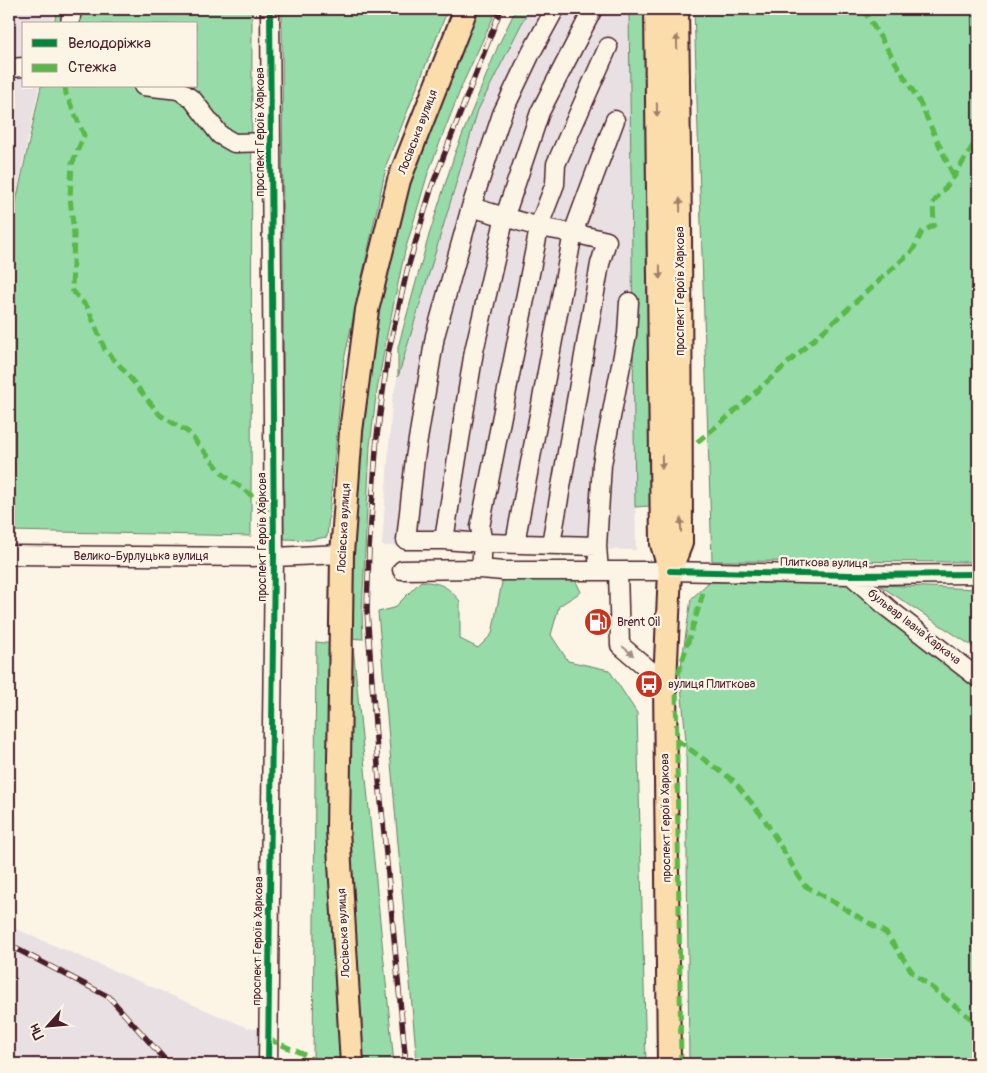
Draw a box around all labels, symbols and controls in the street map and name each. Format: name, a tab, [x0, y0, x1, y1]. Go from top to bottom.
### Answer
legend	[22, 22, 198, 88]
text: Велодоріжка	[68, 34, 151, 53]
one-way arrow	[673, 34, 681, 50]
text: Стежка	[68, 58, 117, 77]
street label: проспект Героїв Харкова	[253, 67, 268, 197]
street label: Лосівська вулиця	[395, 87, 441, 177]
one-way arrow	[653, 102, 661, 118]
one-way arrow	[676, 196, 684, 212]
street label: проспект Героїв Харкова	[673, 226, 688, 356]
one-way arrow	[656, 265, 664, 281]
one-way arrow	[658, 455, 666, 471]
street label: проспект Героїв Харкова	[255, 472, 270, 602]
street label: Лосівська вулиця	[334, 483, 354, 574]
one-way arrow	[677, 516, 685, 532]
street label: Велико-Бурлуцька вулиця	[74, 549, 209, 564]
street label: Плиткова вулиця	[780, 555, 868, 571]
street label: бульвар Івана Каркача	[864, 586, 964, 668]
fuel station icon: Brent Oil	[583, 607, 613, 637]
place label: Brent Oil	[617, 615, 660, 630]
one-way arrow	[621, 646, 634, 657]
bus stop icon: вулиця Плиткова	[634, 669, 664, 699]
place label: вулиця Плиткова	[668, 677, 756, 692]
street label: проспект Героїв Харкова	[657, 753, 675, 883]
street label: проспект Героїв Харкова	[249, 876, 267, 1006]
street label: Лосівська вулиця	[334, 888, 354, 979]
north arrow	[22, 1000, 72, 1050]
text: Пн	[26, 1021, 48, 1042]

